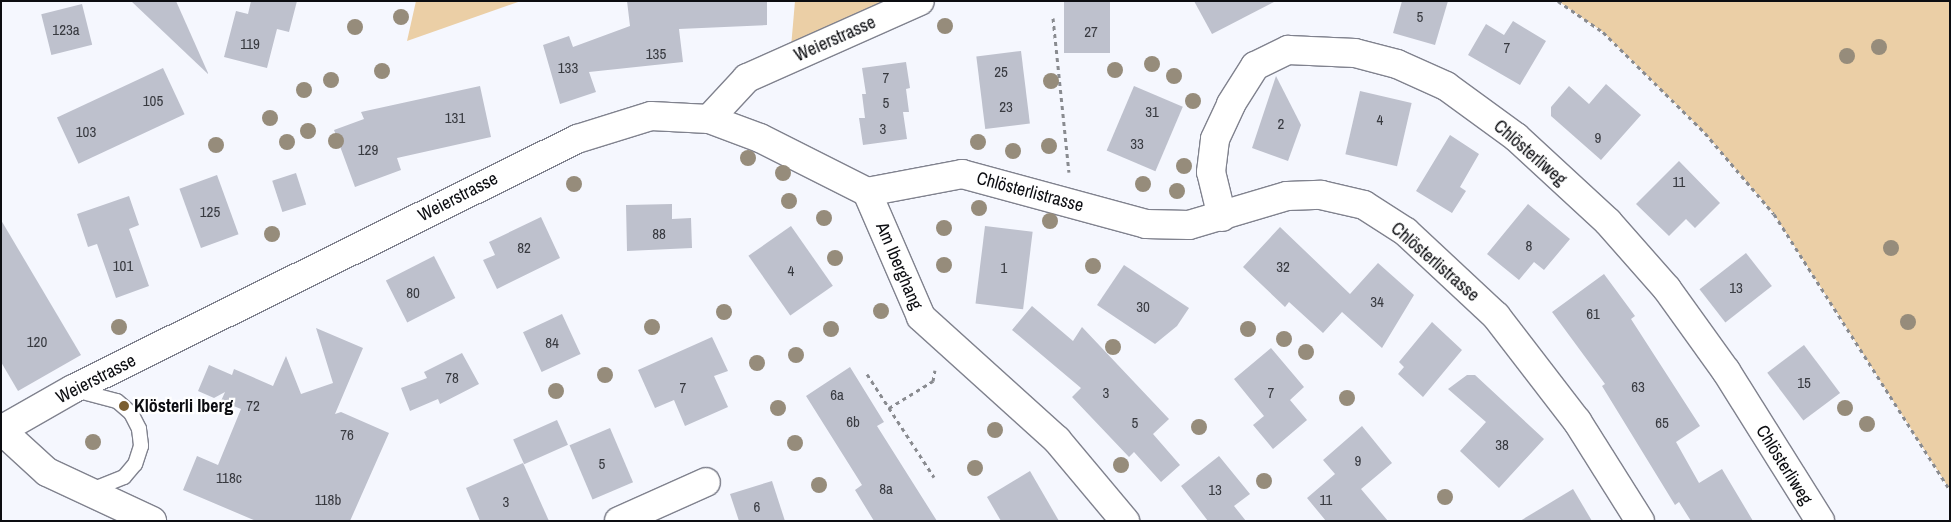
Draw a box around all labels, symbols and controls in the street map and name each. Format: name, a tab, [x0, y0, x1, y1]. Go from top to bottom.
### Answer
house number: 5	[1417, 8, 1423, 26]
street label: Weierstrasse	[791, 12, 879, 66]
house number: 123a	[52, 21, 80, 39]
house number: 27	[1084, 23, 1098, 41]
house number: 119	[240, 35, 260, 53]
house number: 7	[1504, 39, 1510, 57]
house number: 135	[646, 45, 666, 63]
house number: 133	[558, 59, 578, 77]
house number: 25	[994, 63, 1008, 81]
house number: 7	[883, 69, 889, 87]
house number: 105	[143, 92, 163, 110]
house number: 5	[883, 94, 889, 112]
house number: 23	[999, 98, 1013, 116]
house number: 31	[1145, 103, 1159, 121]
house number: 131	[445, 109, 465, 127]
house number: 4	[1377, 111, 1383, 129]
house number: 2	[1278, 115, 1284, 133]
street label: Chlösterliweg	[1489, 116, 1571, 190]
house number: 3	[880, 120, 886, 138]
house number: 103	[76, 123, 96, 141]
house number: 9	[1595, 129, 1601, 147]
house number: 33	[1130, 135, 1144, 153]
house number: 129	[358, 141, 378, 159]
street label: Chlösterlistrasse	[974, 167, 1086, 217]
street label: Weierstrasse	[414, 168, 502, 226]
house number: 11	[1673, 173, 1685, 191]
house number: 125	[200, 203, 220, 221]
street label: Chlösterlistrasse	[1386, 218, 1484, 306]
street label: Am Iberghang	[871, 219, 927, 313]
house number: 88	[652, 225, 666, 243]
house number: 8	[1526, 237, 1532, 255]
house number: 82	[517, 239, 531, 257]
house number: 101	[113, 257, 133, 275]
house number: 32	[1276, 258, 1290, 276]
house number: 1	[1001, 259, 1007, 277]
house number: 4	[788, 262, 794, 280]
house number: 13	[1729, 279, 1743, 297]
house number: 80	[406, 284, 420, 302]
house number: 34	[1370, 293, 1384, 311]
house number: 30	[1136, 298, 1150, 316]
house number: 61	[1586, 305, 1600, 323]
house number: 120	[27, 333, 47, 351]
house number: 84	[545, 334, 559, 352]
street label: Weierstrasse	[52, 350, 140, 408]
house number: 78	[445, 369, 459, 387]
house number: 15	[1797, 374, 1811, 392]
house number: 63	[1631, 378, 1645, 396]
house number: 7	[680, 379, 686, 397]
house number: 3	[1103, 384, 1109, 402]
house number: 7	[1268, 384, 1274, 402]
house number: 6a	[830, 386, 844, 404]
place label: Klösterli Iberg	[134, 395, 233, 417]
house number: 72	[246, 397, 260, 415]
marker: Klösterli Iberg	[118, 400, 130, 412]
house number: 6b	[846, 413, 860, 431]
house number: 5	[1132, 414, 1138, 432]
house number: 65	[1655, 414, 1669, 432]
street label: Chlösterliweg	[1751, 421, 1817, 509]
house number: 76	[340, 426, 354, 444]
house number: 38	[1495, 436, 1509, 454]
house number: 9	[1355, 452, 1361, 470]
house number: 5	[599, 455, 605, 473]
house number: 118c	[216, 469, 242, 487]
house number: 8a	[879, 480, 893, 498]
house number: 13	[1208, 481, 1222, 499]
house number: 118b	[315, 491, 341, 509]
house number: 11	[1320, 491, 1332, 509]
house number: 3	[503, 493, 509, 511]
house number: 6	[754, 498, 760, 516]

